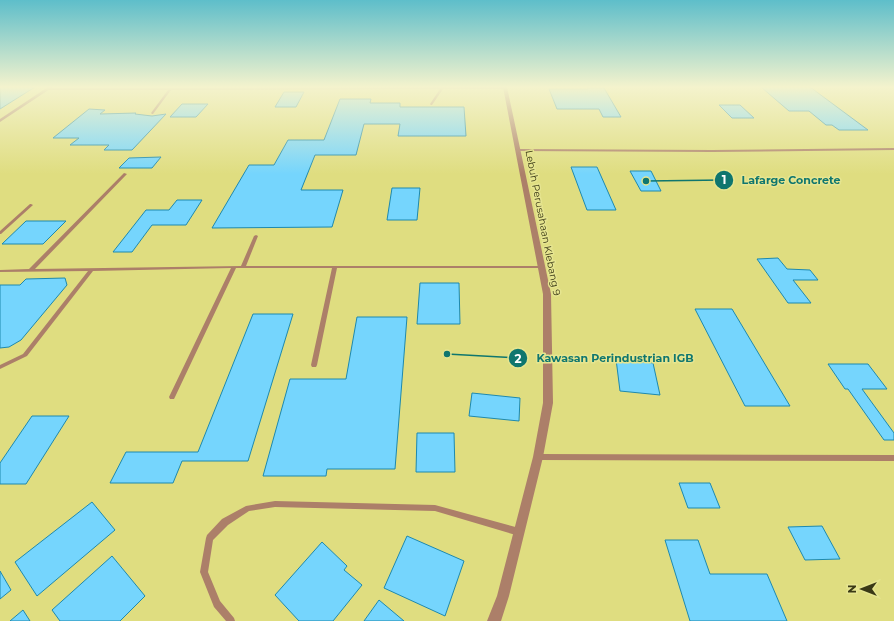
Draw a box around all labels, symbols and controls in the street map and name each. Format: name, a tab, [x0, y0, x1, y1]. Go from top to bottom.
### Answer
street label: Lebuh Perusahaan Klebang 9	[522, 149, 564, 297]
callout: Lafarge Concrete	[714, 168, 849, 191]
text: 1	[722, 172, 726, 187]
text: Lafarge Concrete	[741, 173, 841, 187]
callout: Kawasan Perindustrian IGB	[508, 347, 701, 370]
text: 2	[514, 351, 522, 366]
text: Kawasan Perindustrian IGB	[536, 351, 694, 365]
north arrow	[842, 569, 882, 609]
text: N	[845, 585, 859, 593]

